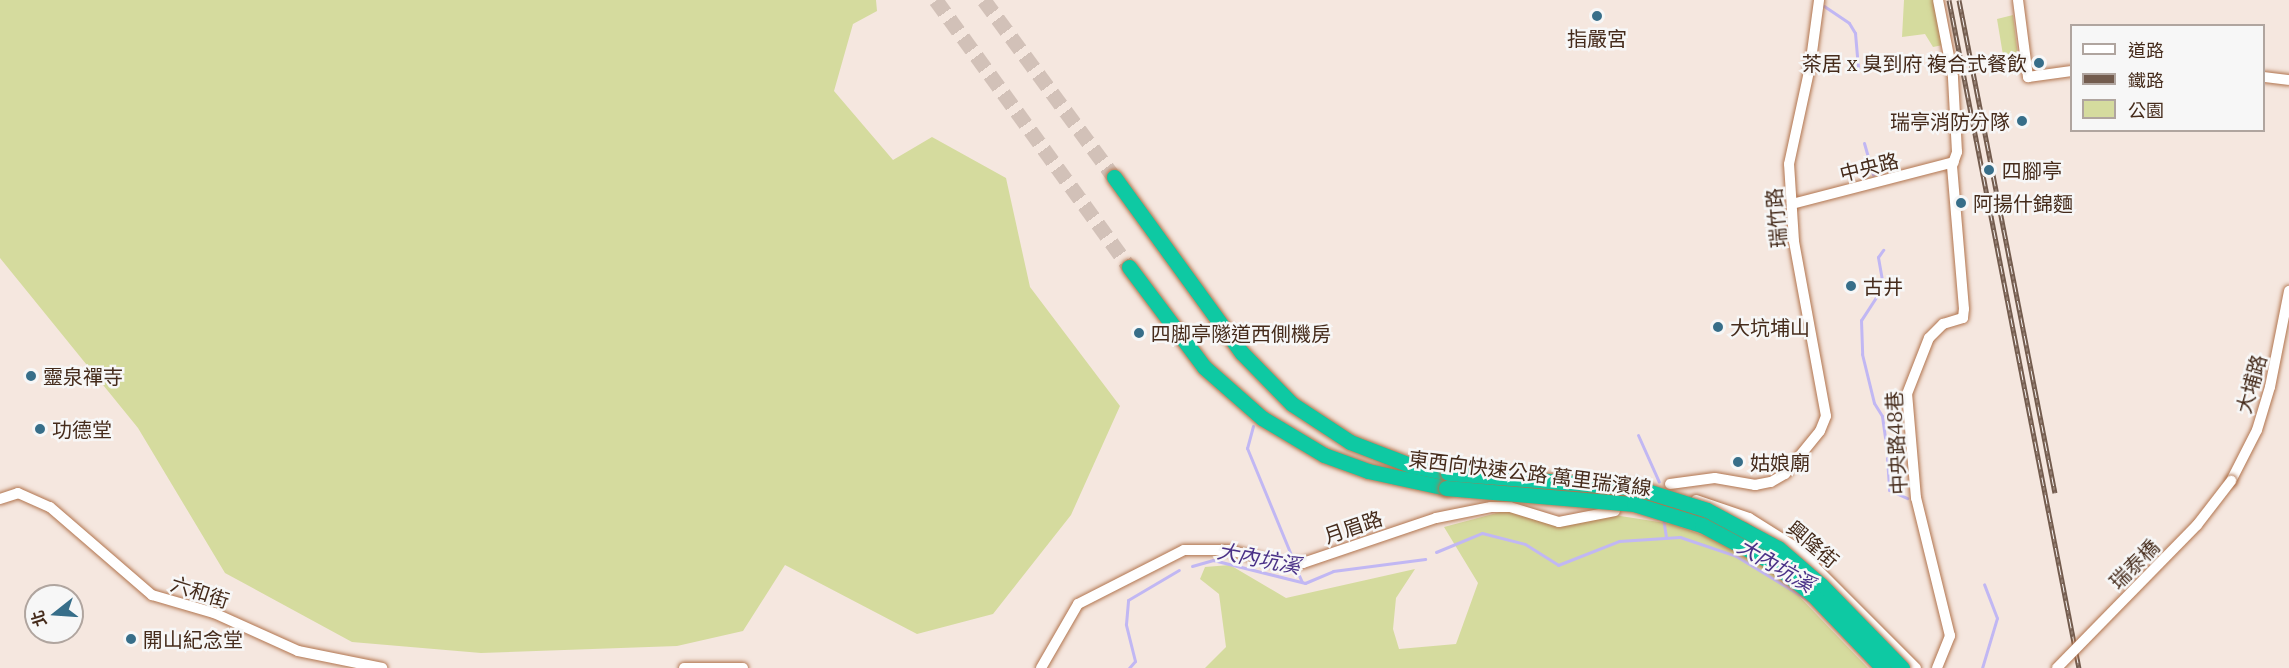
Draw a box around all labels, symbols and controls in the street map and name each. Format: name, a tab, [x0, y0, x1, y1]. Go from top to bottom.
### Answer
marker: 指嚴宮	[1590, 9, 1604, 23]
legend	[2070, 24, 2265, 132]
place label: 指嚴宮	[1567, 26, 1627, 50]
text: 道路	[2128, 39, 2164, 62]
place label: 茶居 x 臭到府 複合式餐飲	[1802, 51, 2027, 75]
marker: 茶居 x 臭到府 複合式餐飲	[2032, 56, 2046, 70]
text: 鐵路	[2128, 69, 2164, 92]
text: 公園	[2128, 99, 2164, 122]
place label: 瑞亭消防分隊	[1890, 109, 2010, 133]
marker: 瑞亭消防分隊	[2015, 114, 2029, 128]
street label: 中央路	[1837, 148, 1901, 186]
place label: 四腳亭	[2002, 158, 2062, 182]
marker: 四腳亭	[1980, 161, 1998, 179]
street label: 瑞竹路	[1761, 187, 1791, 249]
place label: 阿揚什錦麵	[1973, 191, 2073, 215]
marker: 阿揚什錦麵	[1954, 196, 1968, 210]
place label: 古井	[1863, 274, 1903, 298]
marker: 古井	[1844, 279, 1858, 293]
place label: 大坑埔山	[1730, 315, 1810, 339]
marker: 大坑埔山	[1711, 320, 1725, 334]
place label: 四脚亭隧道西側機房	[1151, 321, 1331, 345]
marker: 四脚亭隧道西側機房	[1132, 326, 1146, 340]
street label: 大埔路	[2231, 352, 2271, 416]
place label: 靈泉禪寺	[43, 364, 123, 388]
marker: 靈泉禪寺	[24, 369, 38, 383]
street label: 中央路48巷	[1881, 390, 1911, 496]
place label: 功德堂	[52, 417, 112, 441]
marker: 功德堂	[33, 422, 47, 436]
street label: 東西向快速公路 萬里瑞濱線	[1407, 446, 1653, 500]
place label: 姑娘廟	[1750, 450, 1810, 474]
marker: 姑娘廟	[1731, 455, 1745, 469]
street label: 月眉路	[1321, 506, 1385, 548]
street label: 興隆街	[1782, 516, 1844, 572]
water label: 大內坑溪	[1733, 533, 1819, 597]
street label: 瑞泰橋	[2104, 534, 2164, 594]
water label: 大內坑溪	[1215, 538, 1303, 578]
street label: 六和街	[168, 571, 232, 613]
north arrow	[24, 584, 84, 644]
text: 北	[27, 608, 51, 629]
place label: 開山紀念堂	[143, 627, 243, 651]
marker: 開山紀念堂	[124, 632, 138, 646]

